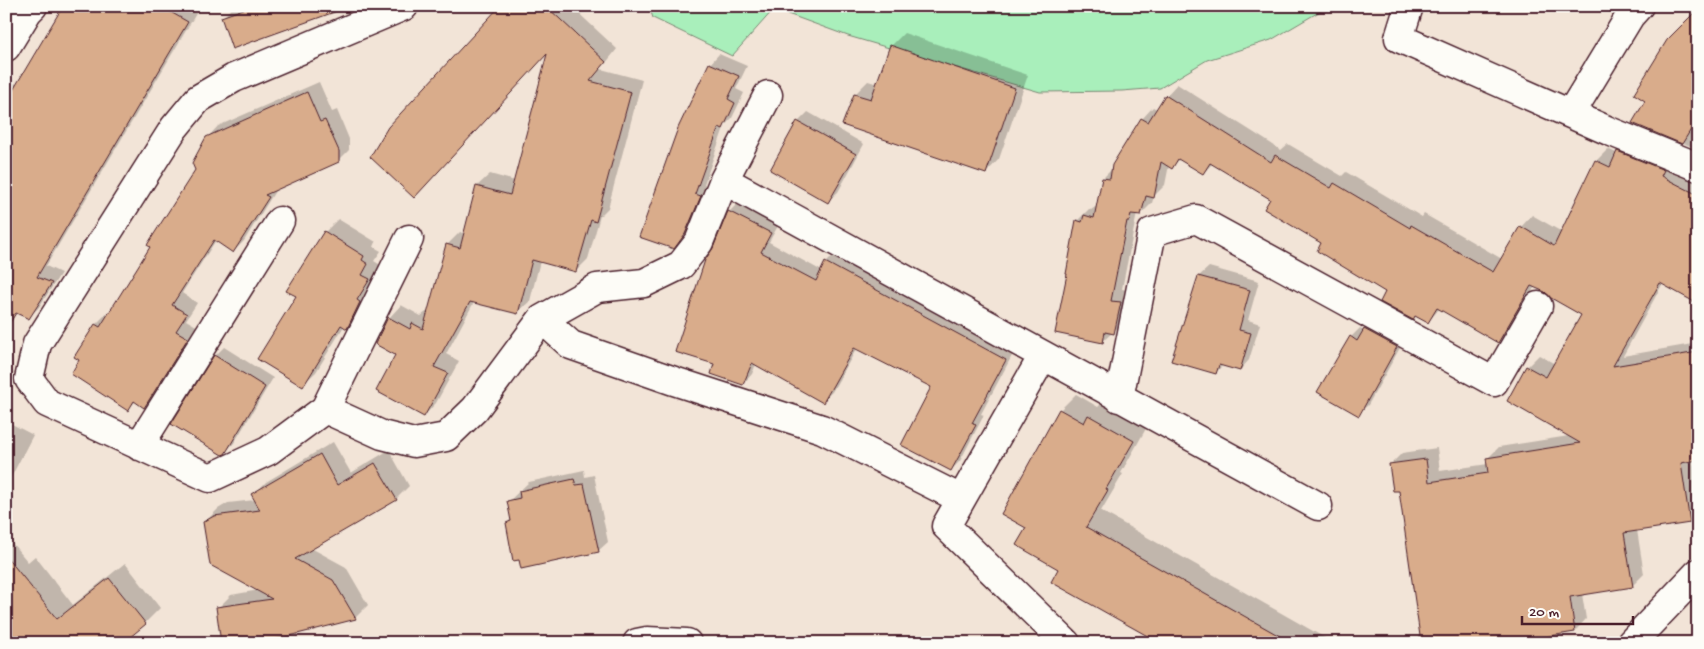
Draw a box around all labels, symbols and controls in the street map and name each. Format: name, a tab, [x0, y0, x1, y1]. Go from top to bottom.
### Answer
scale bar	[1522, 594, 1633, 626]
text: 20 m	[1529, 604, 1559, 622]

